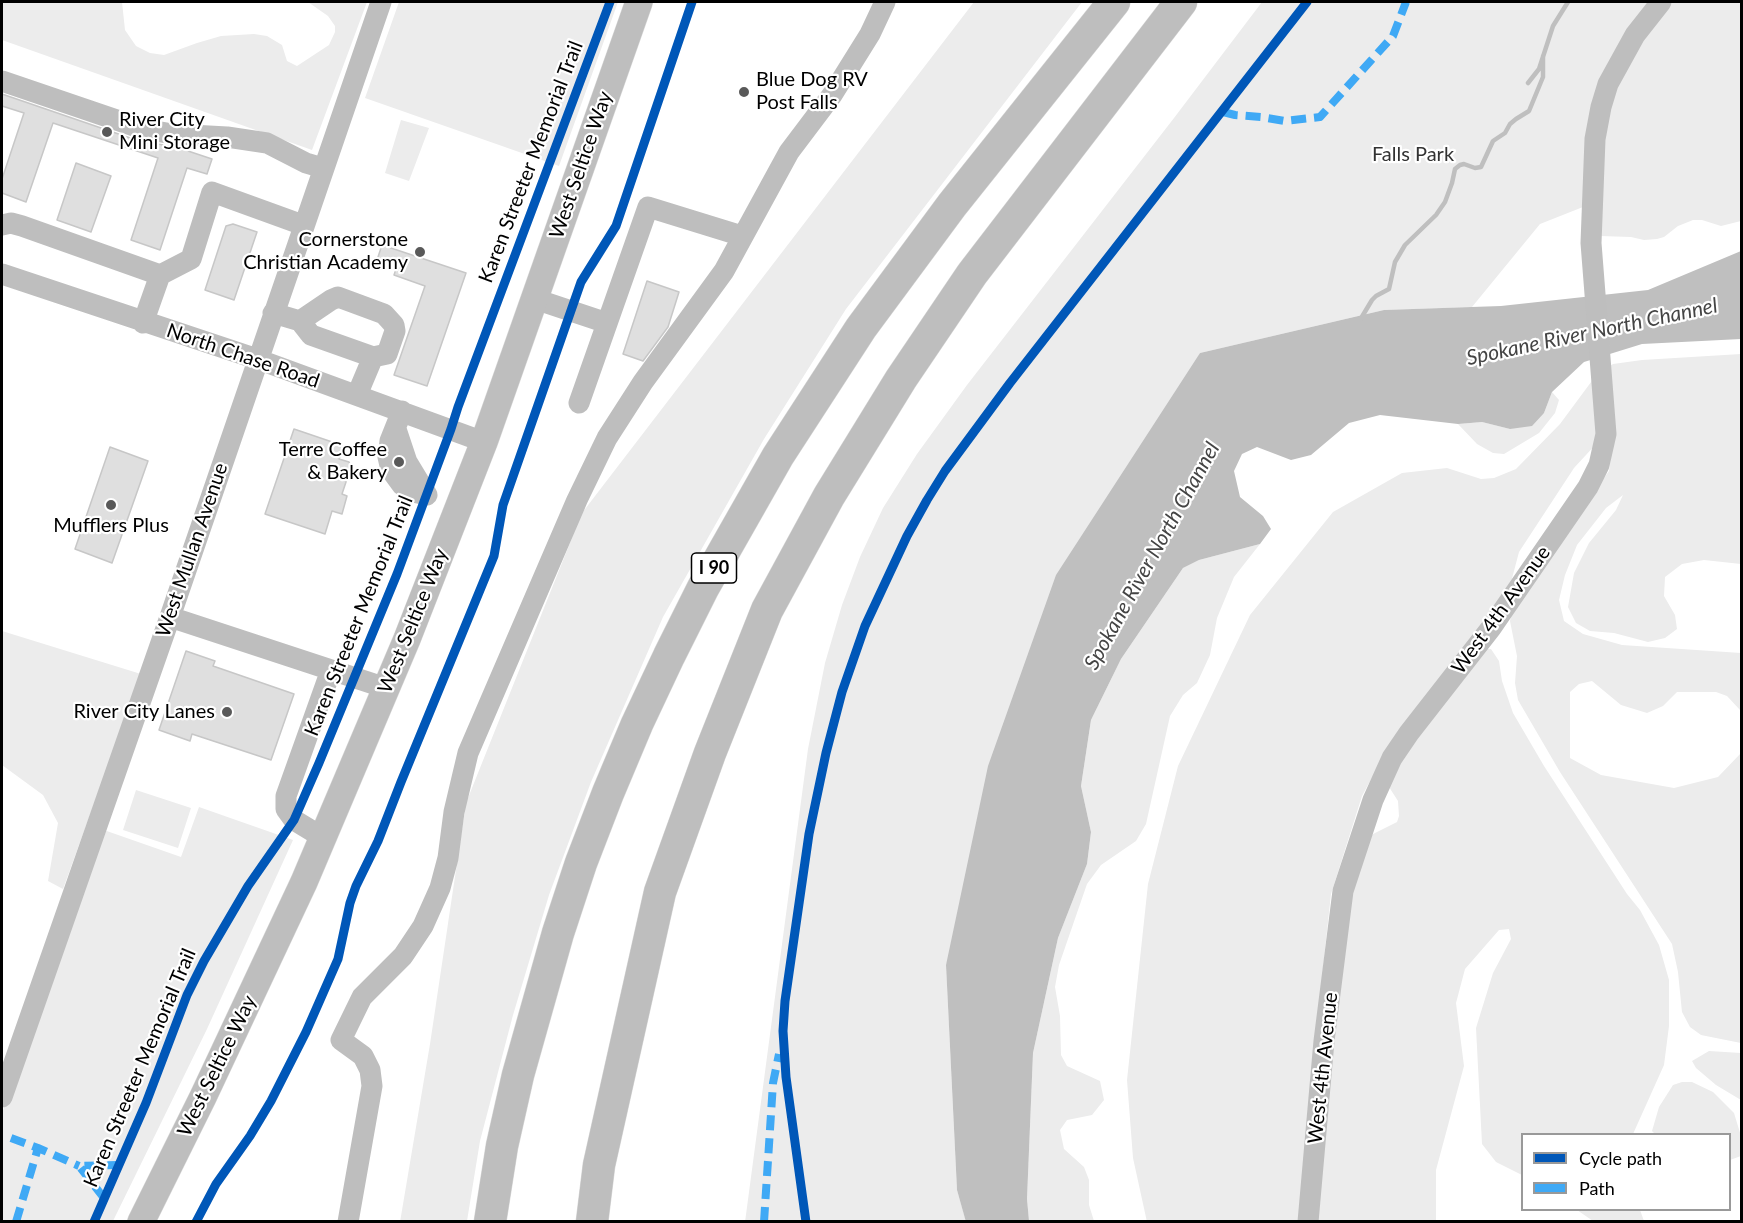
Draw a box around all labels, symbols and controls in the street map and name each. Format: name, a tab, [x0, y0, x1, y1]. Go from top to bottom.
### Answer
street label: Karen Streeter Memorial Trail	[474, 38, 588, 286]
place label: Blue Dog RV Post Falls	[756, 68, 868, 115]
marker: Blue Dog RV Post Falls	[737, 85, 751, 99]
street label: West Seltice Way	[545, 88, 617, 242]
place label: River City Mini Storage	[119, 108, 230, 155]
marker: River City Mini Storage	[100, 125, 114, 139]
park label: Falls Park	[1372, 143, 1454, 167]
place label: Cornerstone Christian Academy	[243, 228, 408, 275]
marker: Cornerstone Christian Academy	[413, 245, 427, 259]
water label: Spokane River North Channel	[1464, 293, 1720, 371]
street label: North Chase Road	[163, 319, 323, 393]
place label: Terre Coffee & Bakery	[279, 438, 387, 485]
water label: Spokane River North Channel	[1079, 438, 1225, 674]
marker: Terre Coffee & Bakery	[392, 455, 406, 469]
street label: West Mullan Avenue	[151, 460, 233, 640]
street label: Karen Streeter Memorial Trail	[300, 492, 418, 740]
marker: Mufflers Plus	[104, 498, 118, 512]
place label: Mufflers Plus	[53, 514, 169, 538]
street label: West 4th Avenue	[1447, 541, 1555, 679]
street label: West Seltice Way	[373, 545, 453, 697]
road number: I 90	[692, 553, 736, 583]
place label: River City Lanes	[73, 700, 215, 724]
marker: River City Lanes	[220, 705, 234, 719]
street label: Karen Streeter Memorial Trail	[79, 945, 201, 1191]
street label: West Seltice Way	[172, 991, 262, 1141]
street label: West 4th Avenue	[1303, 991, 1343, 1145]
legend	[1521, 1133, 1731, 1211]
text: Cycle path	[1579, 1147, 1662, 1169]
text: Path	[1579, 1177, 1615, 1199]

